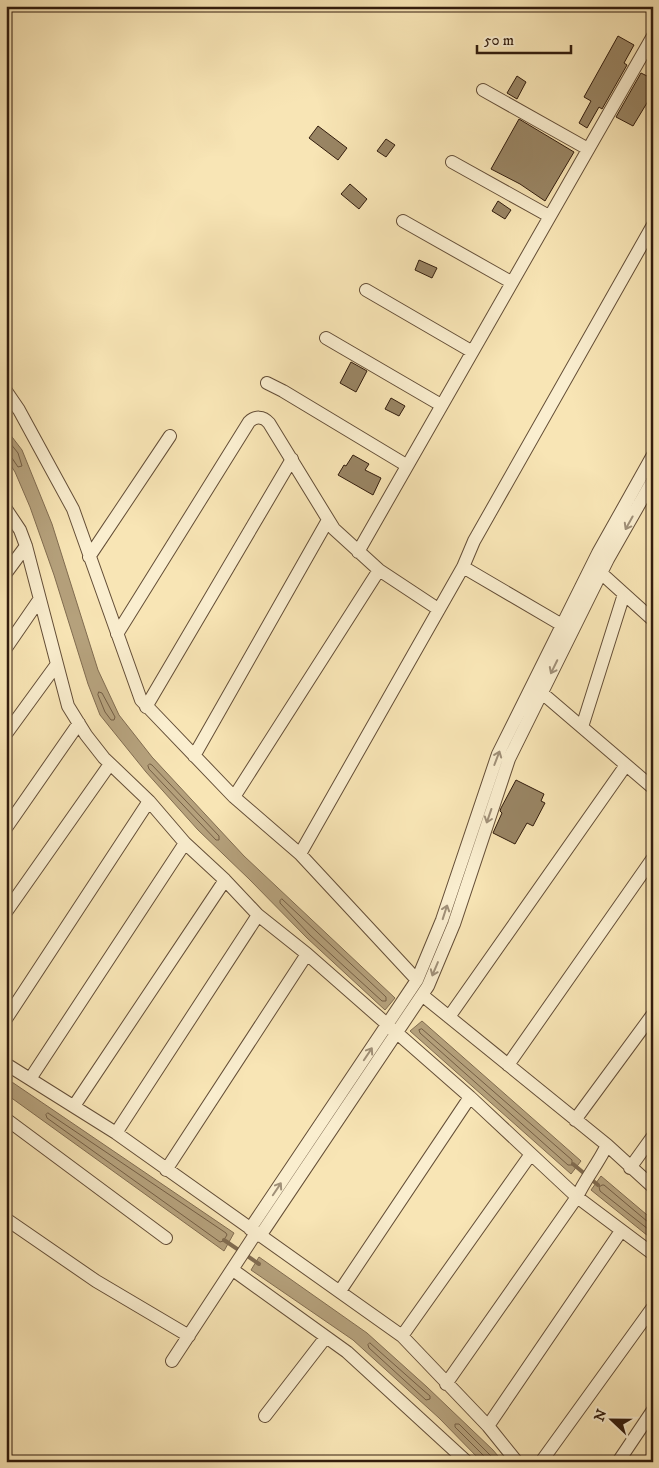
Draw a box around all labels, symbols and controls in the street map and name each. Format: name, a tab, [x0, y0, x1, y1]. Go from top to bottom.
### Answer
scale bar	[477, 22, 570, 54]
text: 50 m	[484, 31, 514, 50]
one-way arrow	[623, 515, 633, 529]
one-way arrow	[549, 659, 559, 674]
one-way arrow	[493, 750, 502, 766]
one-way arrow	[484, 807, 493, 823]
one-way arrow	[441, 904, 450, 920]
one-way arrow	[429, 961, 438, 976]
one-way arrow	[363, 1047, 373, 1061]
one-way arrow	[272, 1182, 282, 1196]
north arrow	[586, 1396, 636, 1446]
text: N	[590, 1406, 612, 1424]

